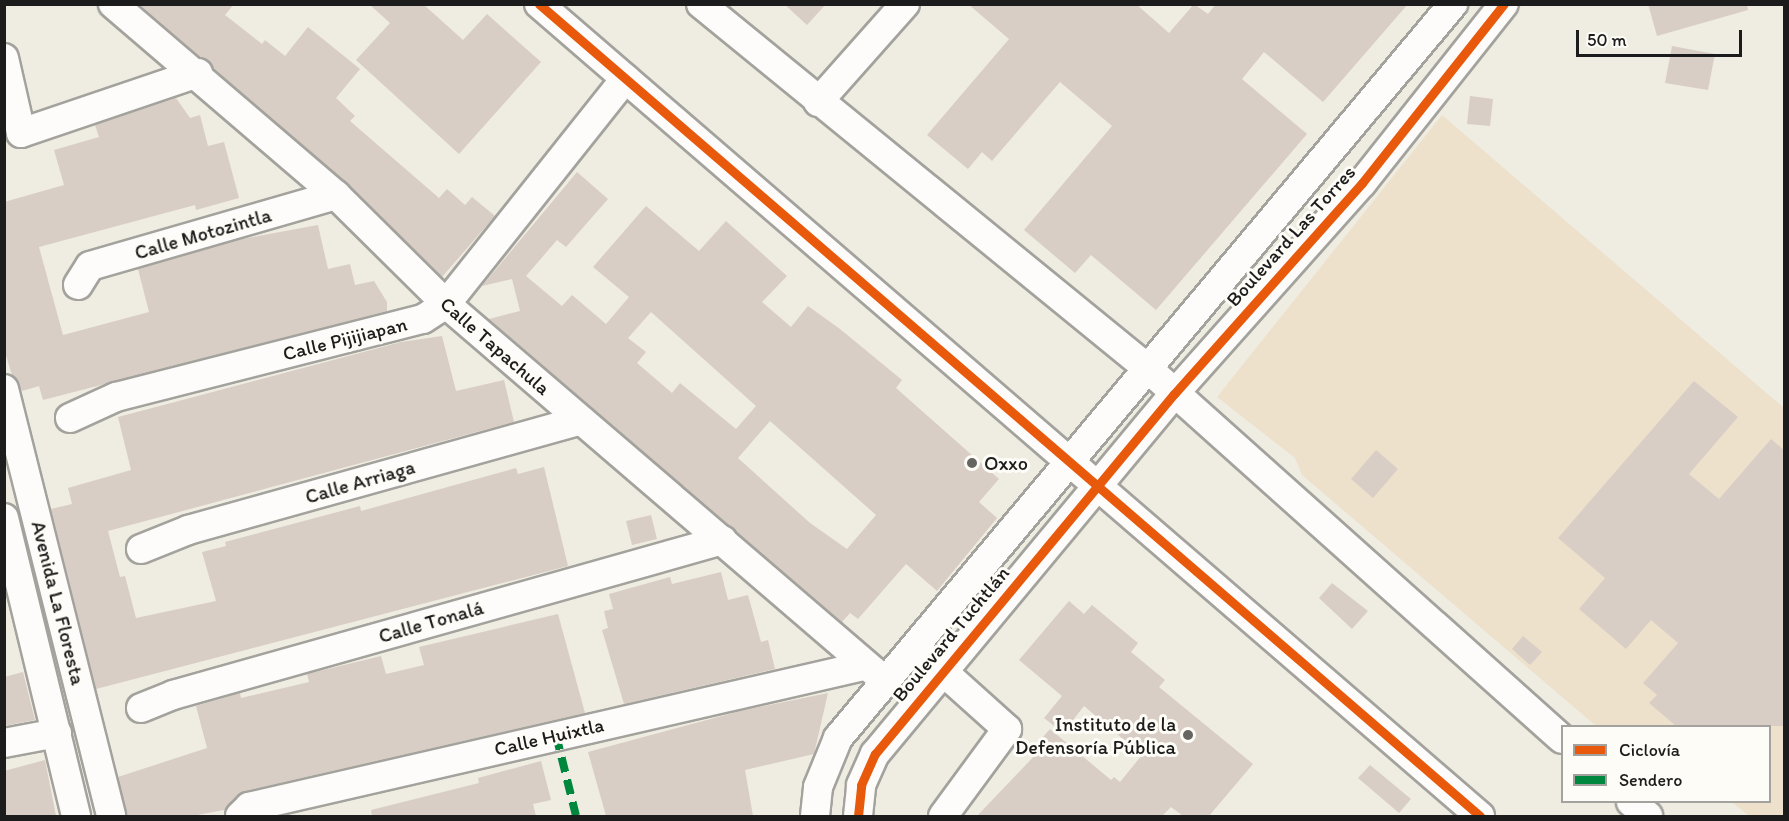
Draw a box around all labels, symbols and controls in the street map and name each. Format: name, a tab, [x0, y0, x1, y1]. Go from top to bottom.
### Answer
scale bar	[1579, 18, 1746, 56]
text: 50 m	[1587, 29, 1627, 51]
street label: Boulevard Las Torres	[1222, 161, 1360, 311]
street label: Calle Motozintla	[132, 203, 274, 265]
street label: Calle Tapachula	[436, 292, 554, 400]
street label: Calle Pijijiapan	[280, 312, 410, 366]
place label: Oxxo	[984, 451, 1028, 475]
street label: Calle Arriaga	[303, 455, 417, 509]
marker: Oxxo	[965, 456, 979, 470]
street label: Avenida La Floresta	[26, 519, 90, 687]
street label: Boulevard Tuchtlán	[888, 562, 1014, 706]
street label: Calle Tonalá	[377, 596, 485, 648]
place label: Instituto de la Defensoría Pública	[1015, 712, 1176, 759]
street label: Calle Huixtla	[492, 713, 606, 761]
legend	[1561, 725, 1771, 803]
marker: Instituto de la Defensoría Pública	[1181, 728, 1195, 742]
text: Ciclovía	[1619, 739, 1680, 761]
text: Sendero	[1619, 769, 1682, 791]

